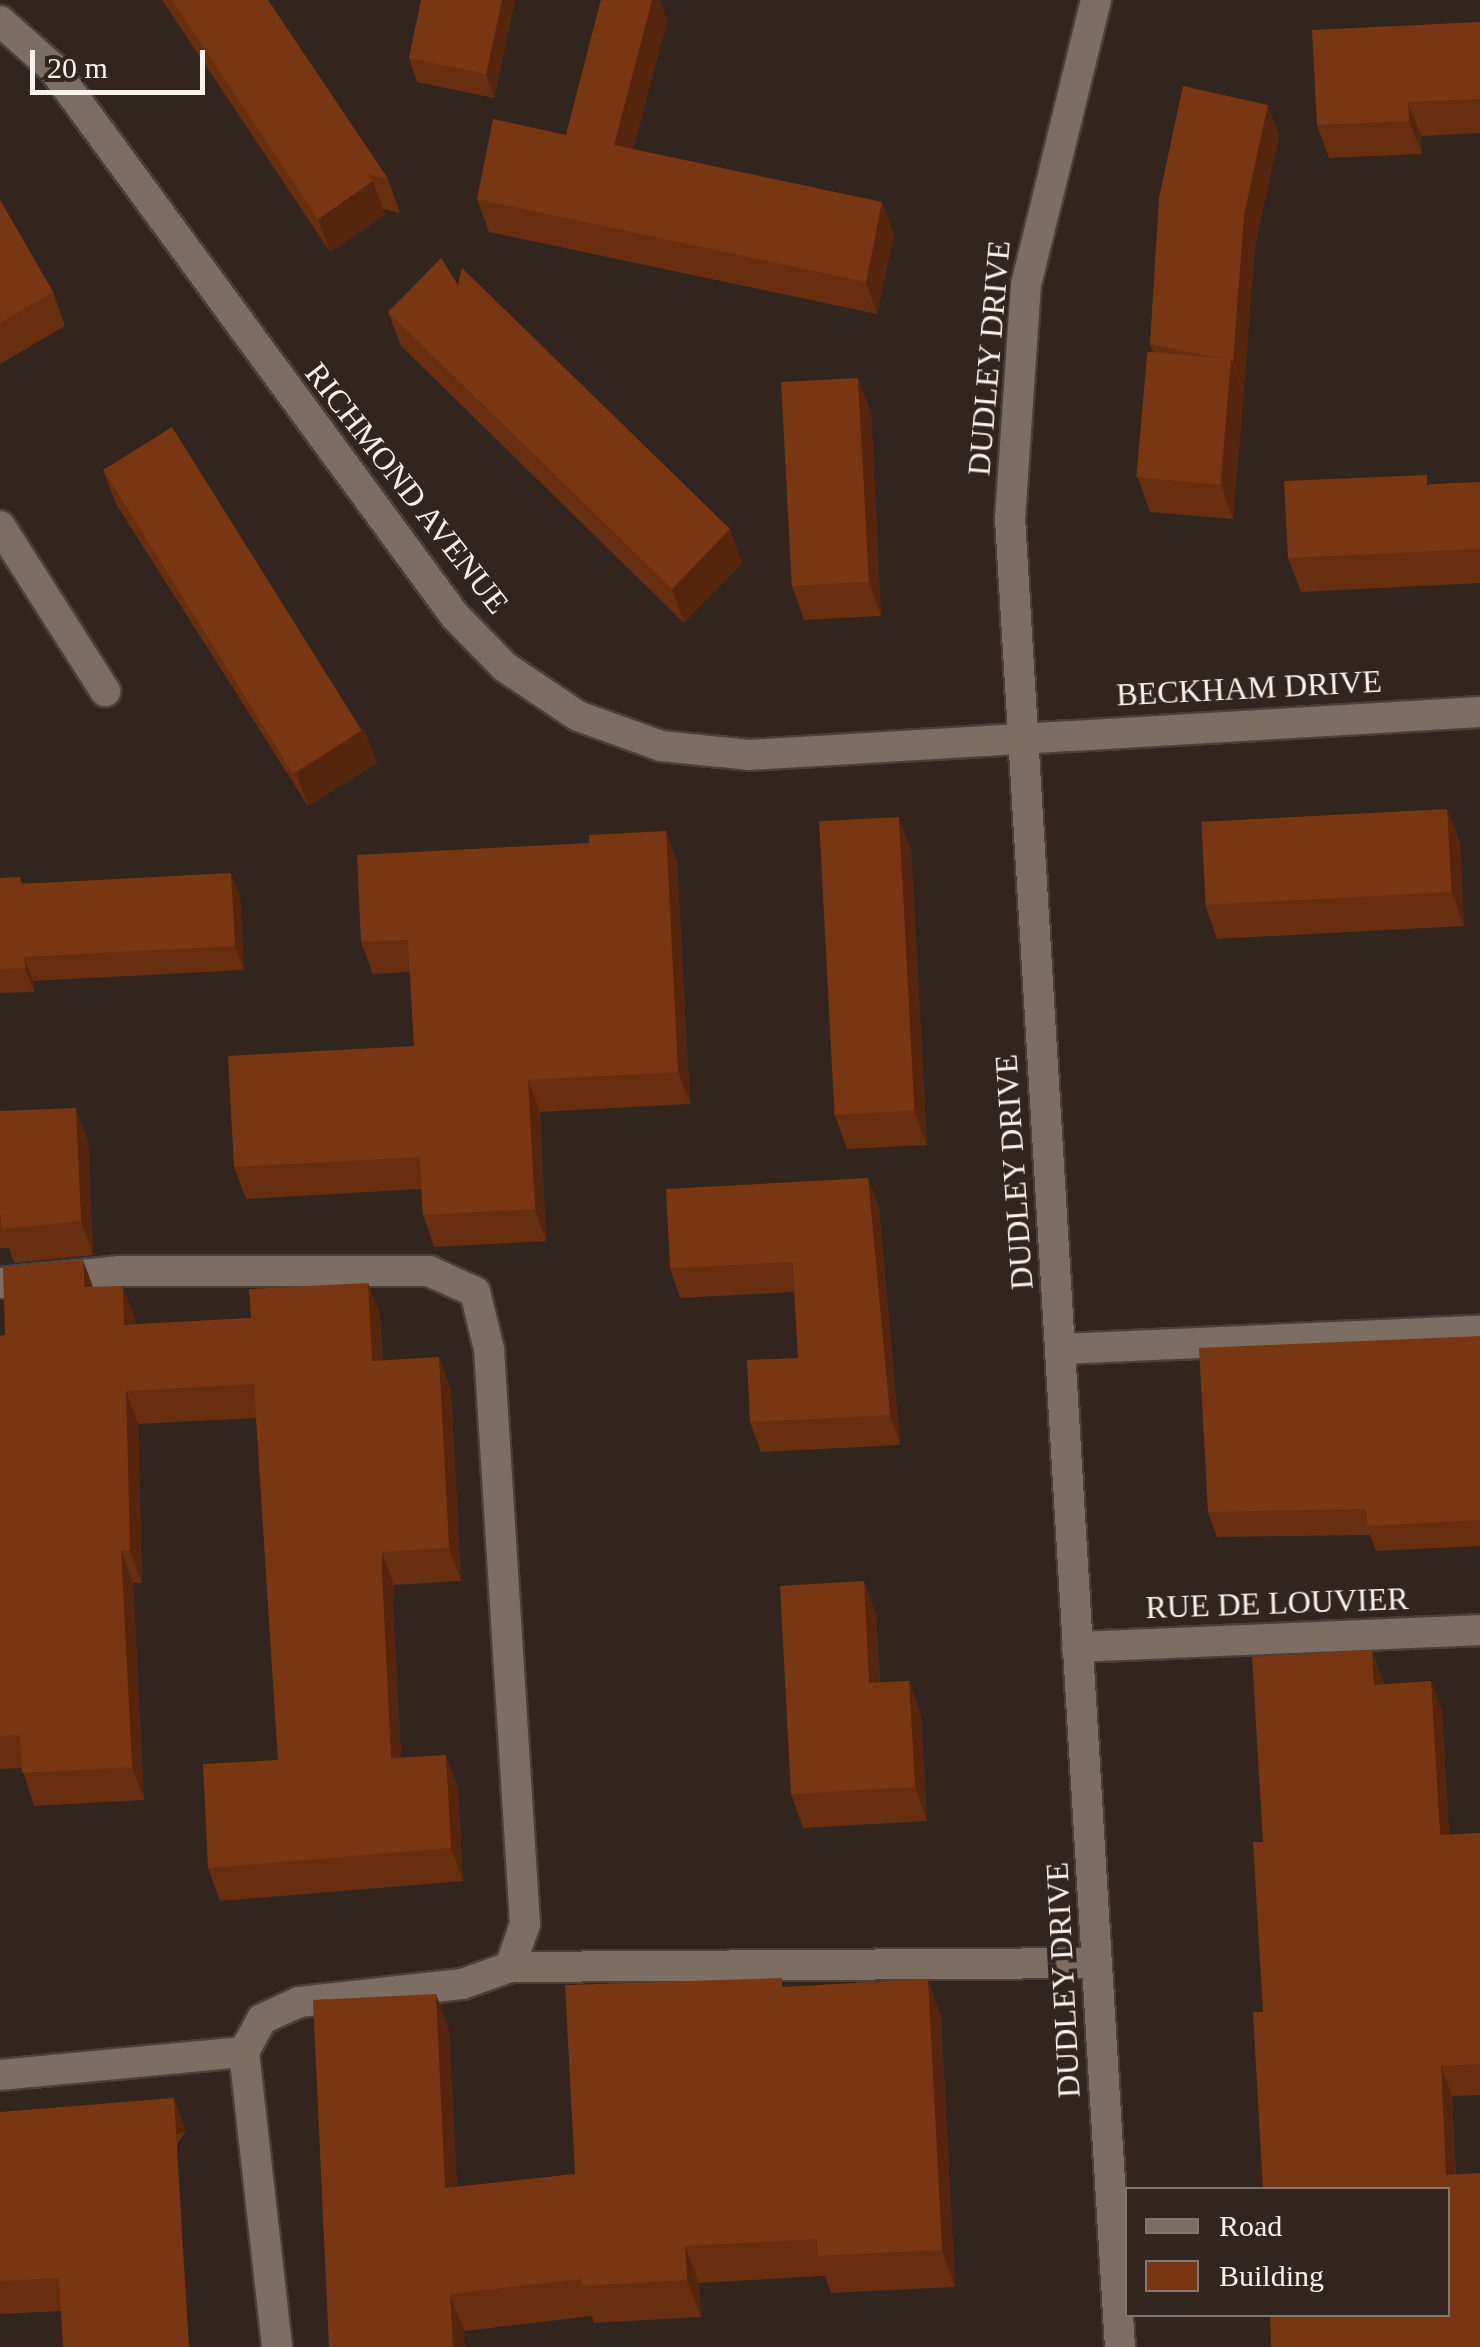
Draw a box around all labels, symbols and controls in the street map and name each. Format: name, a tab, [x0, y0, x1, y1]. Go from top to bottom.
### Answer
scale bar	[35, 30, 210, 92]
text: 20 m	[47, 51, 108, 84]
street label: DUDLEY DRIVE	[960, 238, 1018, 478]
street label: RICHMOND AVENUE	[297, 354, 517, 622]
street label: BECKHAM DRIVE	[1115, 662, 1383, 714]
street label: DUDLEY DRIVE	[987, 1052, 1041, 1292]
street label: RUE DE LOUVIER	[1145, 1579, 1409, 1627]
street label: DUDLEY DRIVE	[1038, 1861, 1088, 2099]
legend	[1125, 2187, 1450, 2317]
text: Road	[1219, 2209, 1282, 2242]
text: Building	[1219, 2259, 1324, 2292]

